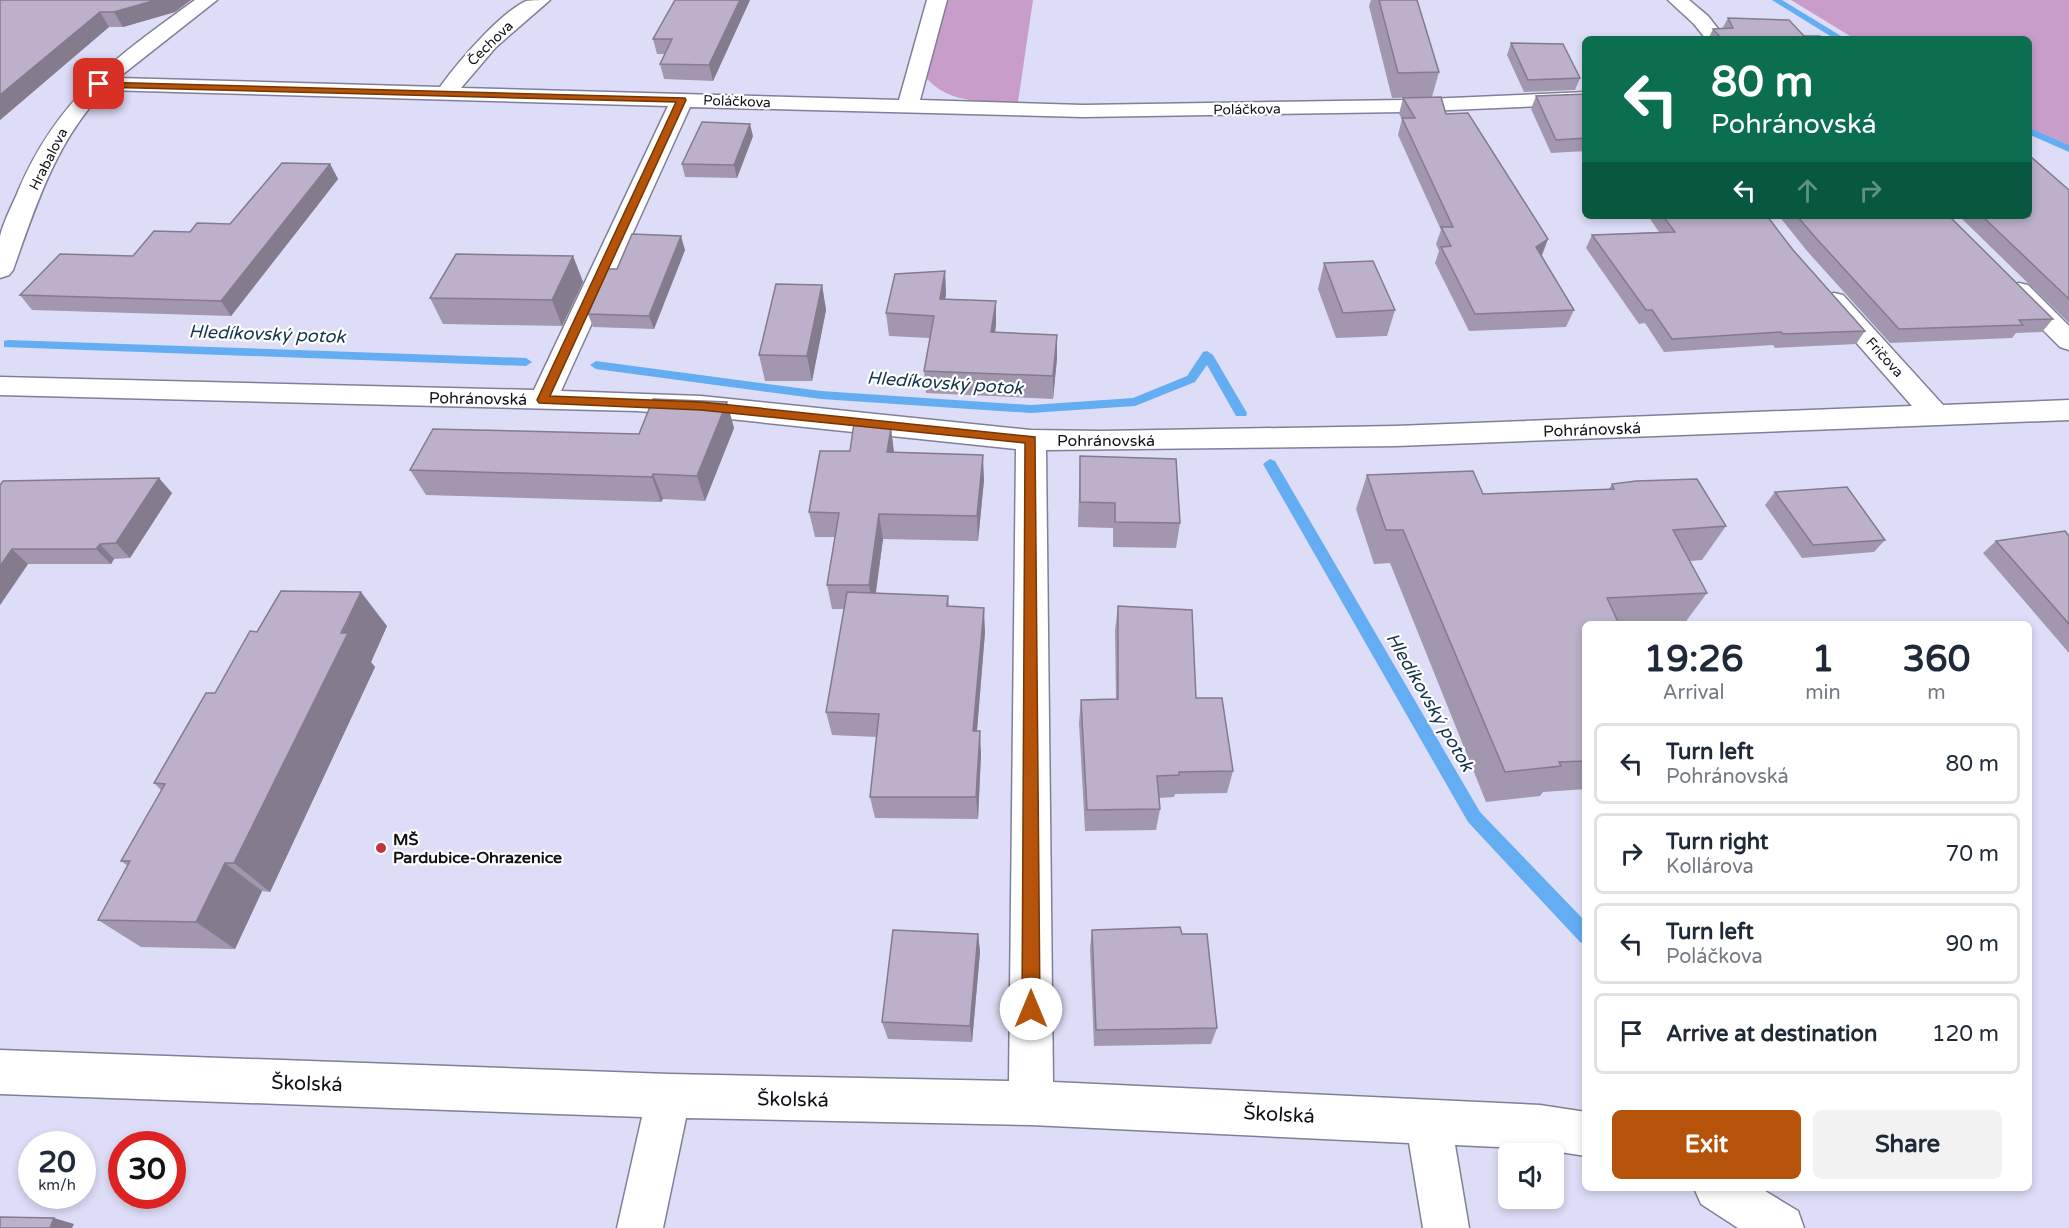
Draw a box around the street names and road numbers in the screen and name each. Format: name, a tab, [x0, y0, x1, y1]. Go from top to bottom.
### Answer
street label: Čechova	[464, 17, 517, 69]
street label: Poláčkova	[703, 92, 771, 111]
street label: Poláčkova	[1213, 100, 1281, 119]
street label: Hrabalova	[26, 125, 71, 193]
street label: Fričova	[1862, 334, 1907, 381]
street label: Pohránovská	[429, 388, 527, 410]
street label: Pohránovská	[1543, 418, 1641, 442]
street label: Pohránovská	[1057, 431, 1155, 451]
street label: Školská	[271, 1070, 343, 1097]
street label: Školská	[757, 1086, 829, 1113]
street label: Školská	[1243, 1100, 1315, 1129]

